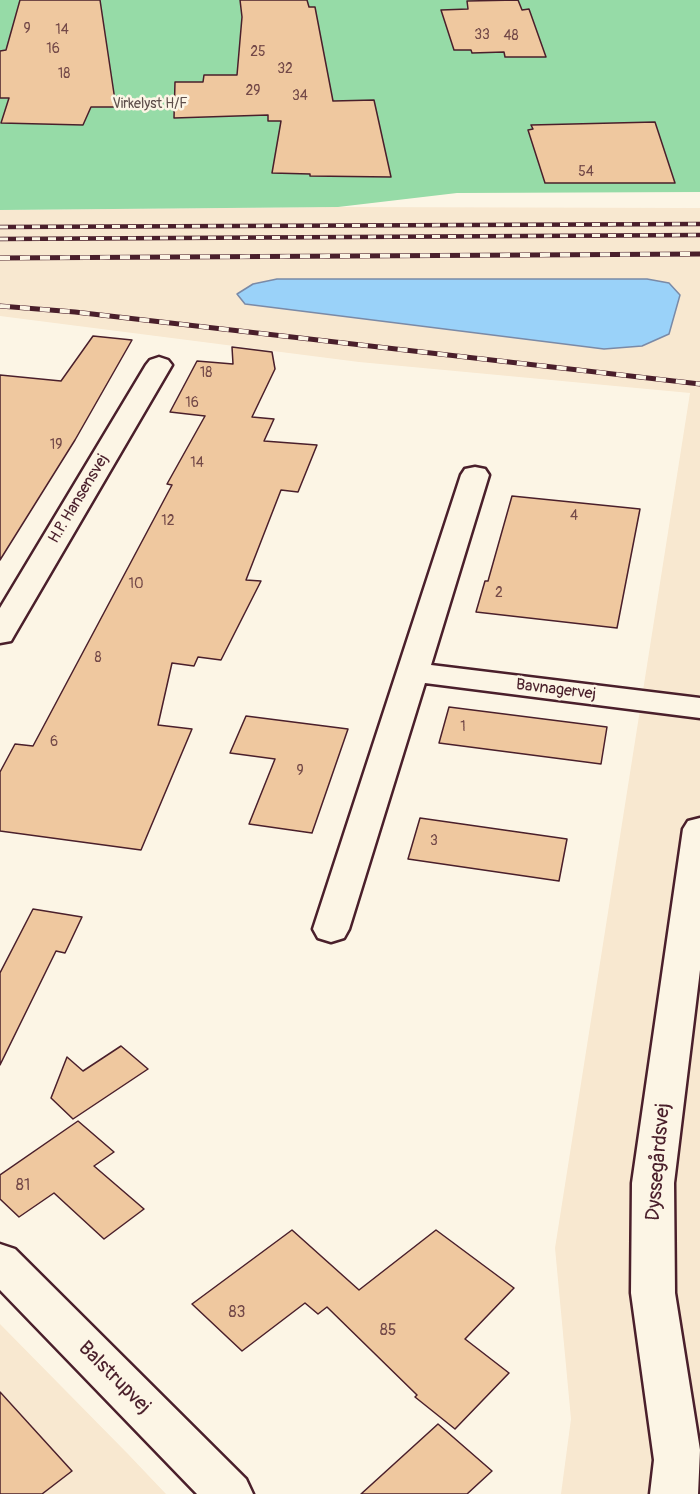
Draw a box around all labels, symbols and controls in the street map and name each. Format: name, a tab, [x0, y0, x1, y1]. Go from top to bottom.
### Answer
house number: 9	[23, 21, 31, 37]
house number: 14	[55, 22, 69, 38]
house number: 33	[474, 27, 490, 43]
house number: 48	[503, 28, 519, 44]
house number: 16	[46, 41, 60, 57]
house number: 25	[250, 44, 266, 60]
house number: 32	[277, 61, 293, 77]
house number: 18	[58, 66, 70, 82]
house number: 29	[245, 83, 261, 99]
house number: 34	[292, 88, 308, 104]
park label: Virkelyst H/F	[112, 96, 188, 112]
house number: 54	[578, 164, 594, 180]
house number: 18	[200, 365, 212, 381]
house number: 16	[185, 395, 199, 411]
house number: 19	[50, 437, 62, 453]
street label: H.P. Hansensvej	[45, 451, 113, 547]
house number: 14	[190, 455, 204, 471]
house number: 4	[570, 508, 578, 524]
house number: 12	[161, 513, 175, 529]
house number: 10	[128, 576, 144, 592]
house number: 2	[495, 585, 503, 601]
house number: 8	[94, 650, 102, 666]
street label: Bavnagervej	[515, 676, 597, 704]
house number: 1	[460, 719, 466, 735]
house number: 6	[50, 734, 58, 750]
house number: 9	[296, 763, 304, 779]
house number: 3	[430, 833, 438, 849]
street label: Dyssegårdsvej	[642, 1102, 676, 1222]
house number: 81	[16, 1176, 30, 1196]
house number: 83	[229, 1303, 245, 1323]
house number: 85	[380, 1321, 396, 1341]
street label: Balstrupvej	[73, 1337, 155, 1419]

